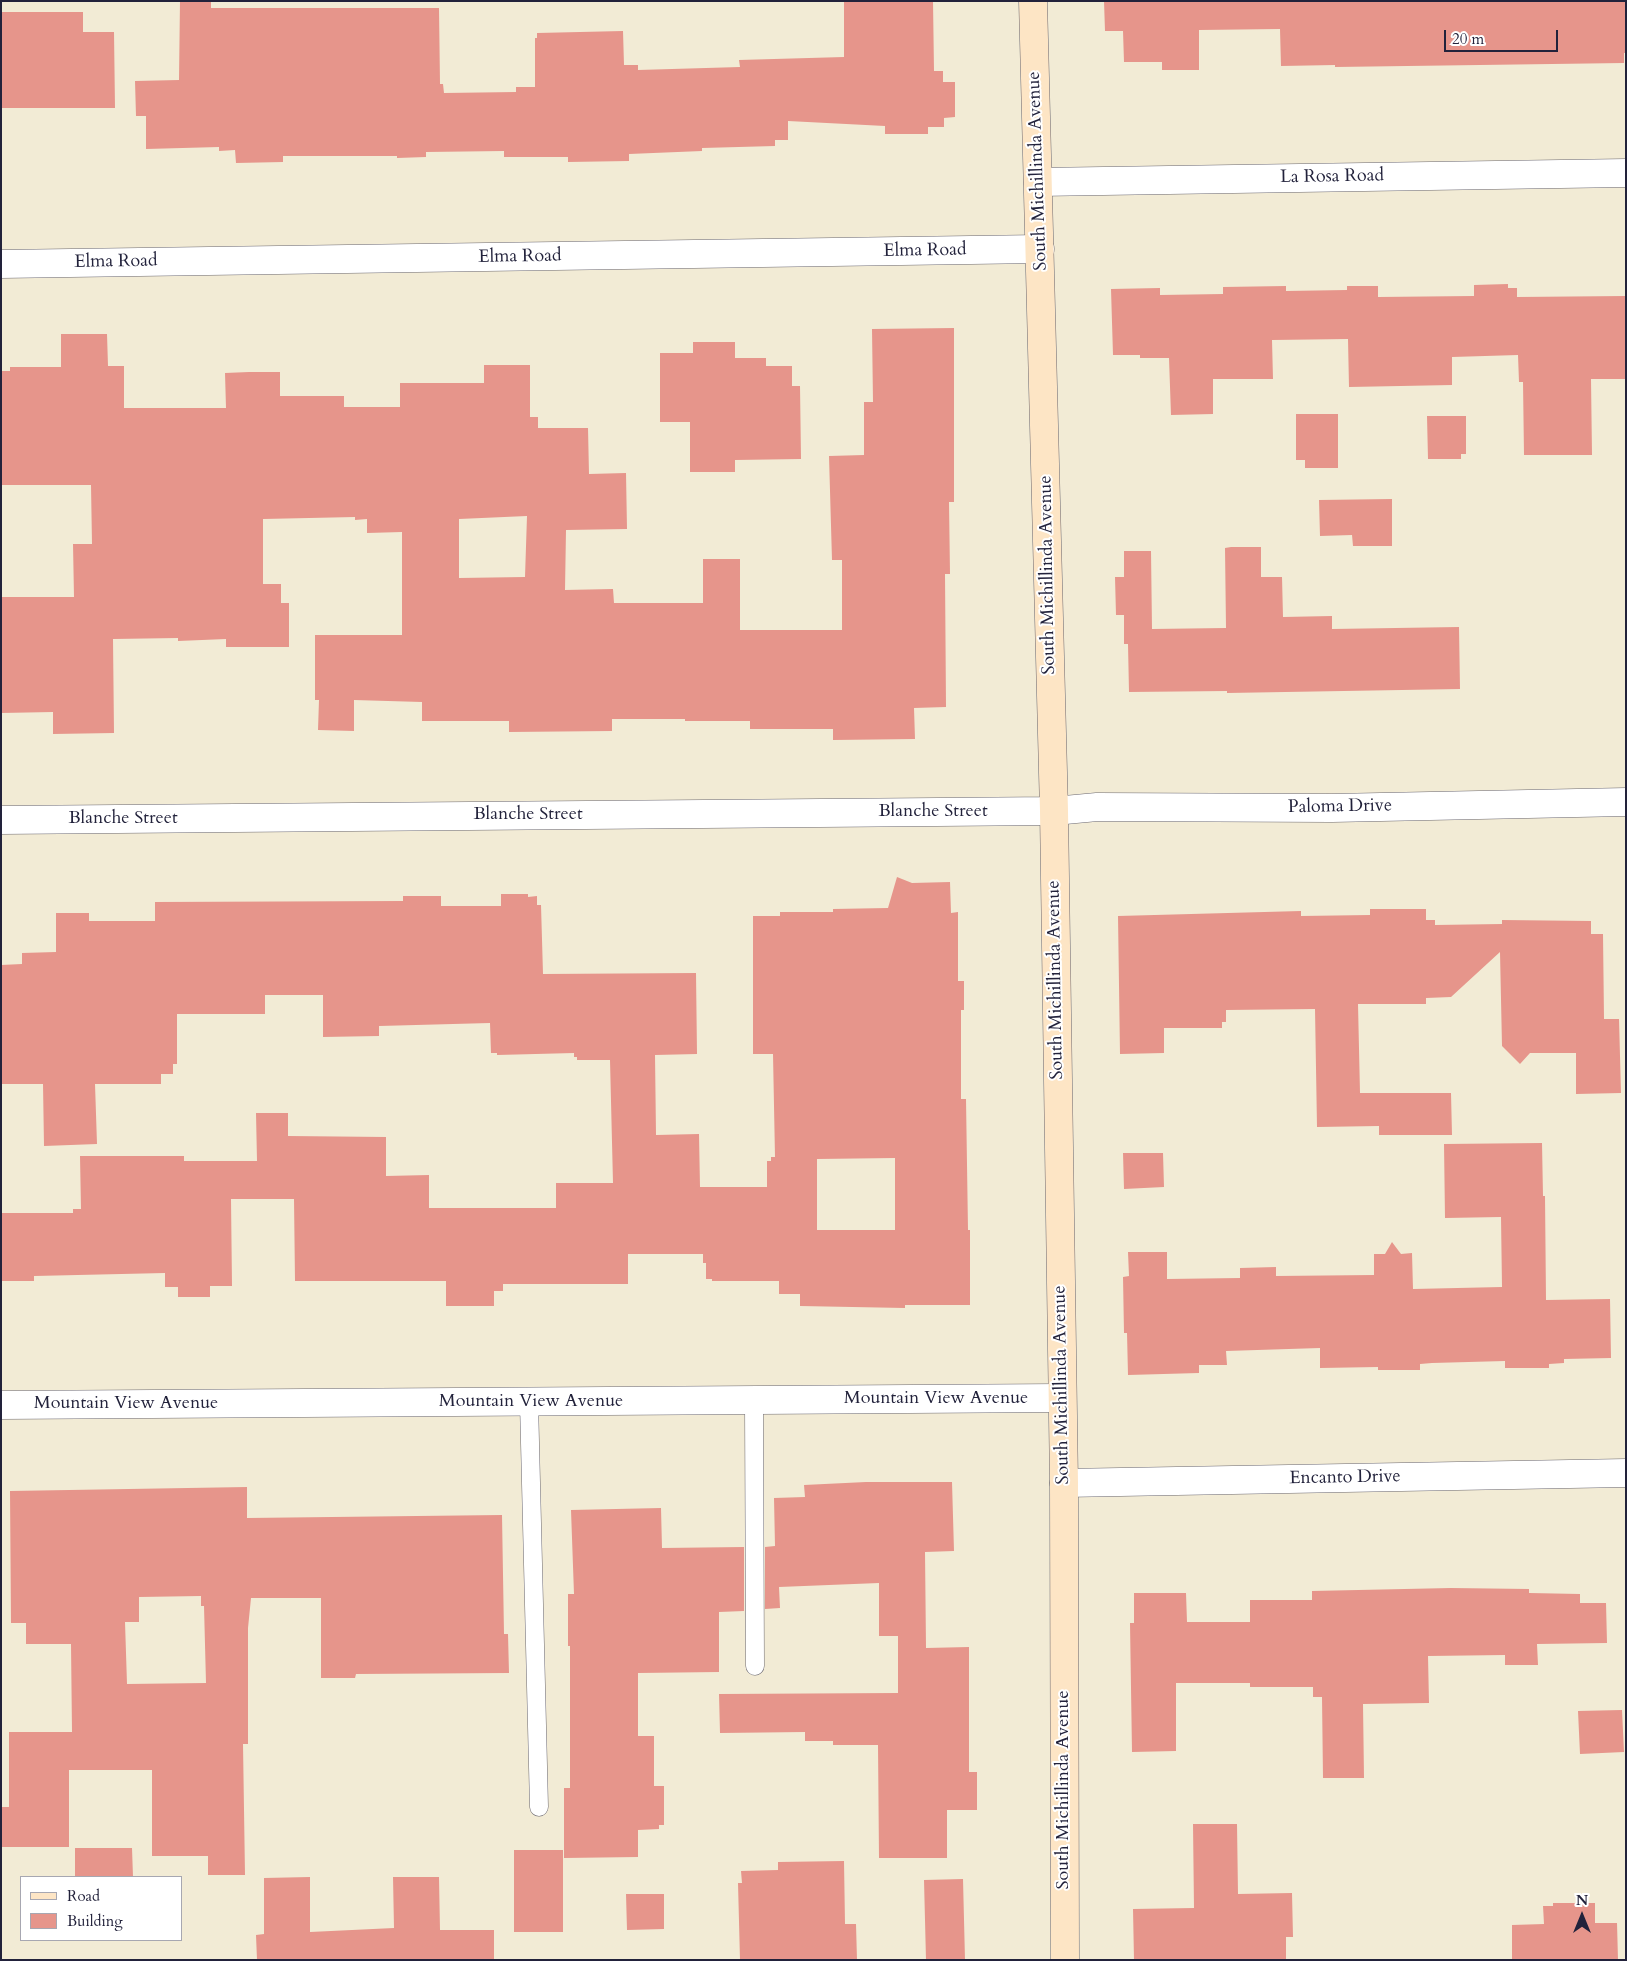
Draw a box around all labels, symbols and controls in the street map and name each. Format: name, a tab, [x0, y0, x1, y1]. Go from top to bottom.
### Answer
scale bar	[1447, 20, 1561, 52]
text: 20 m	[1452, 29, 1484, 49]
street label: South Michillinda Avenue	[1024, 71, 1052, 271]
street label: La Rosa Road	[1280, 165, 1384, 189]
street label: Elma Road	[883, 239, 967, 263]
street label: Elma Road	[478, 245, 562, 269]
street label: Elma Road	[74, 250, 158, 274]
street label: South Michillinda Avenue	[1035, 475, 1061, 675]
street label: Paloma Drive	[1288, 795, 1392, 819]
street label: Blanche Street	[878, 801, 988, 823]
street label: Blanche Street	[473, 804, 583, 826]
street label: Blanche Street	[68, 808, 178, 830]
street label: South Michillinda Avenue	[1043, 880, 1069, 1080]
street label: South Michillinda Avenue	[1049, 1285, 1075, 1485]
street label: Mountain View Avenue	[844, 1388, 1028, 1410]
street label: Mountain View Avenue	[439, 1391, 623, 1413]
street label: Mountain View Avenue	[34, 1393, 218, 1415]
street label: Encanto Drive	[1289, 1466, 1401, 1490]
street label: South Michillinda Avenue	[1053, 1690, 1075, 1890]
legend	[20, 1876, 182, 1941]
text: Road	[67, 1886, 100, 1906]
north arrow	[1557, 1891, 1607, 1941]
text: N	[1576, 1891, 1588, 1910]
text: Building	[67, 1911, 123, 1931]

